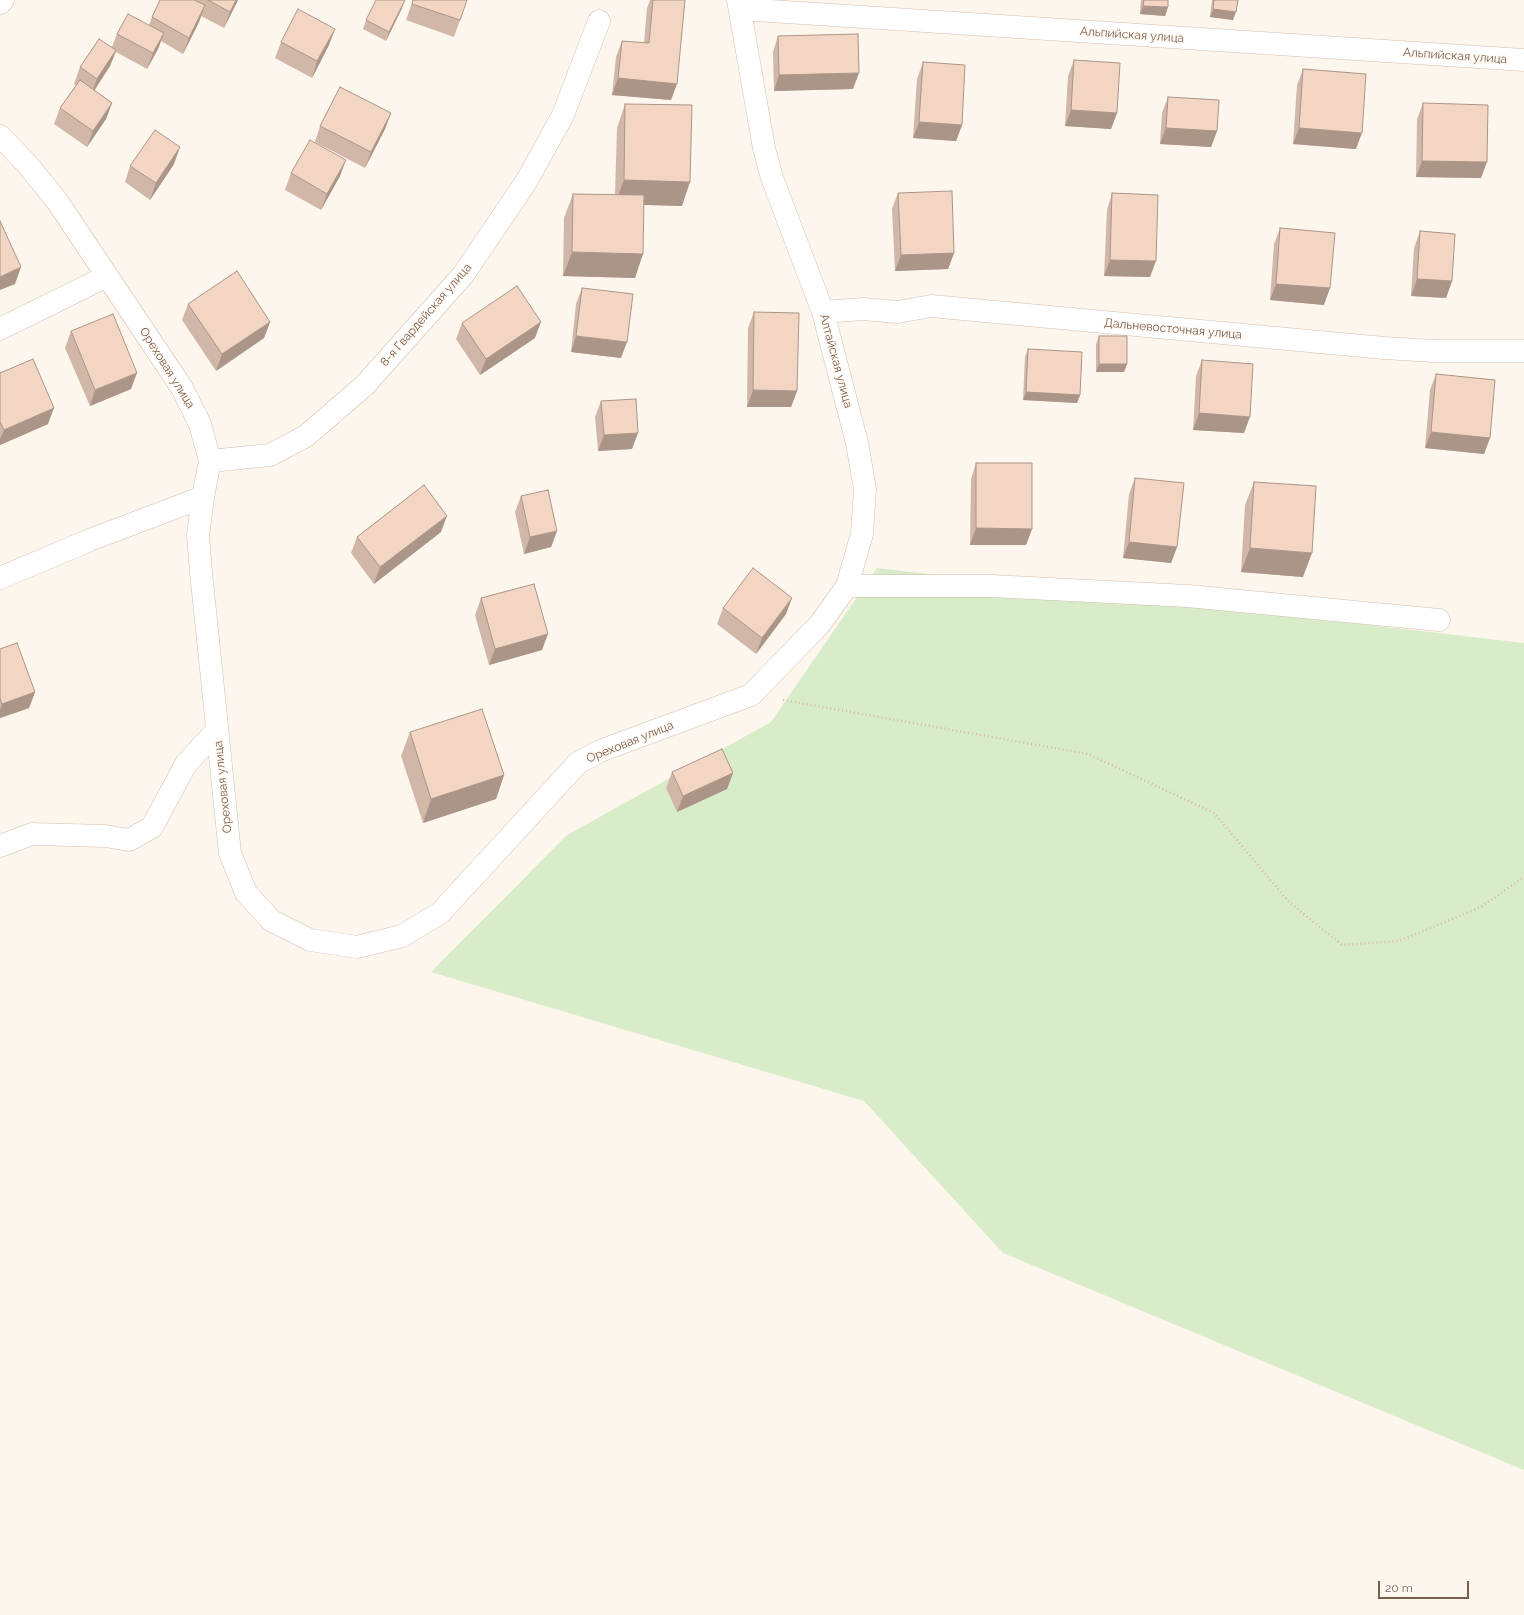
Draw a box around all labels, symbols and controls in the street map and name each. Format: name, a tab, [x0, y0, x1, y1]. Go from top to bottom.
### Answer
street label: Альпийская улица	[1079, 24, 1185, 46]
street label: Альпийская улица	[1402, 45, 1508, 67]
street label: 8-я Гвардейская улица	[377, 261, 475, 369]
street label: Алтайская улица	[817, 312, 855, 410]
street label: Дальневосточная улица	[1104, 316, 1242, 342]
street label: Ореховая улица	[136, 325, 198, 411]
street label: Ореховая улица	[584, 718, 676, 766]
street label: Ореховая улица	[211, 740, 235, 834]
scale bar	[1380, 1573, 1471, 1599]
text: 20 m	[1385, 1581, 1413, 1595]

